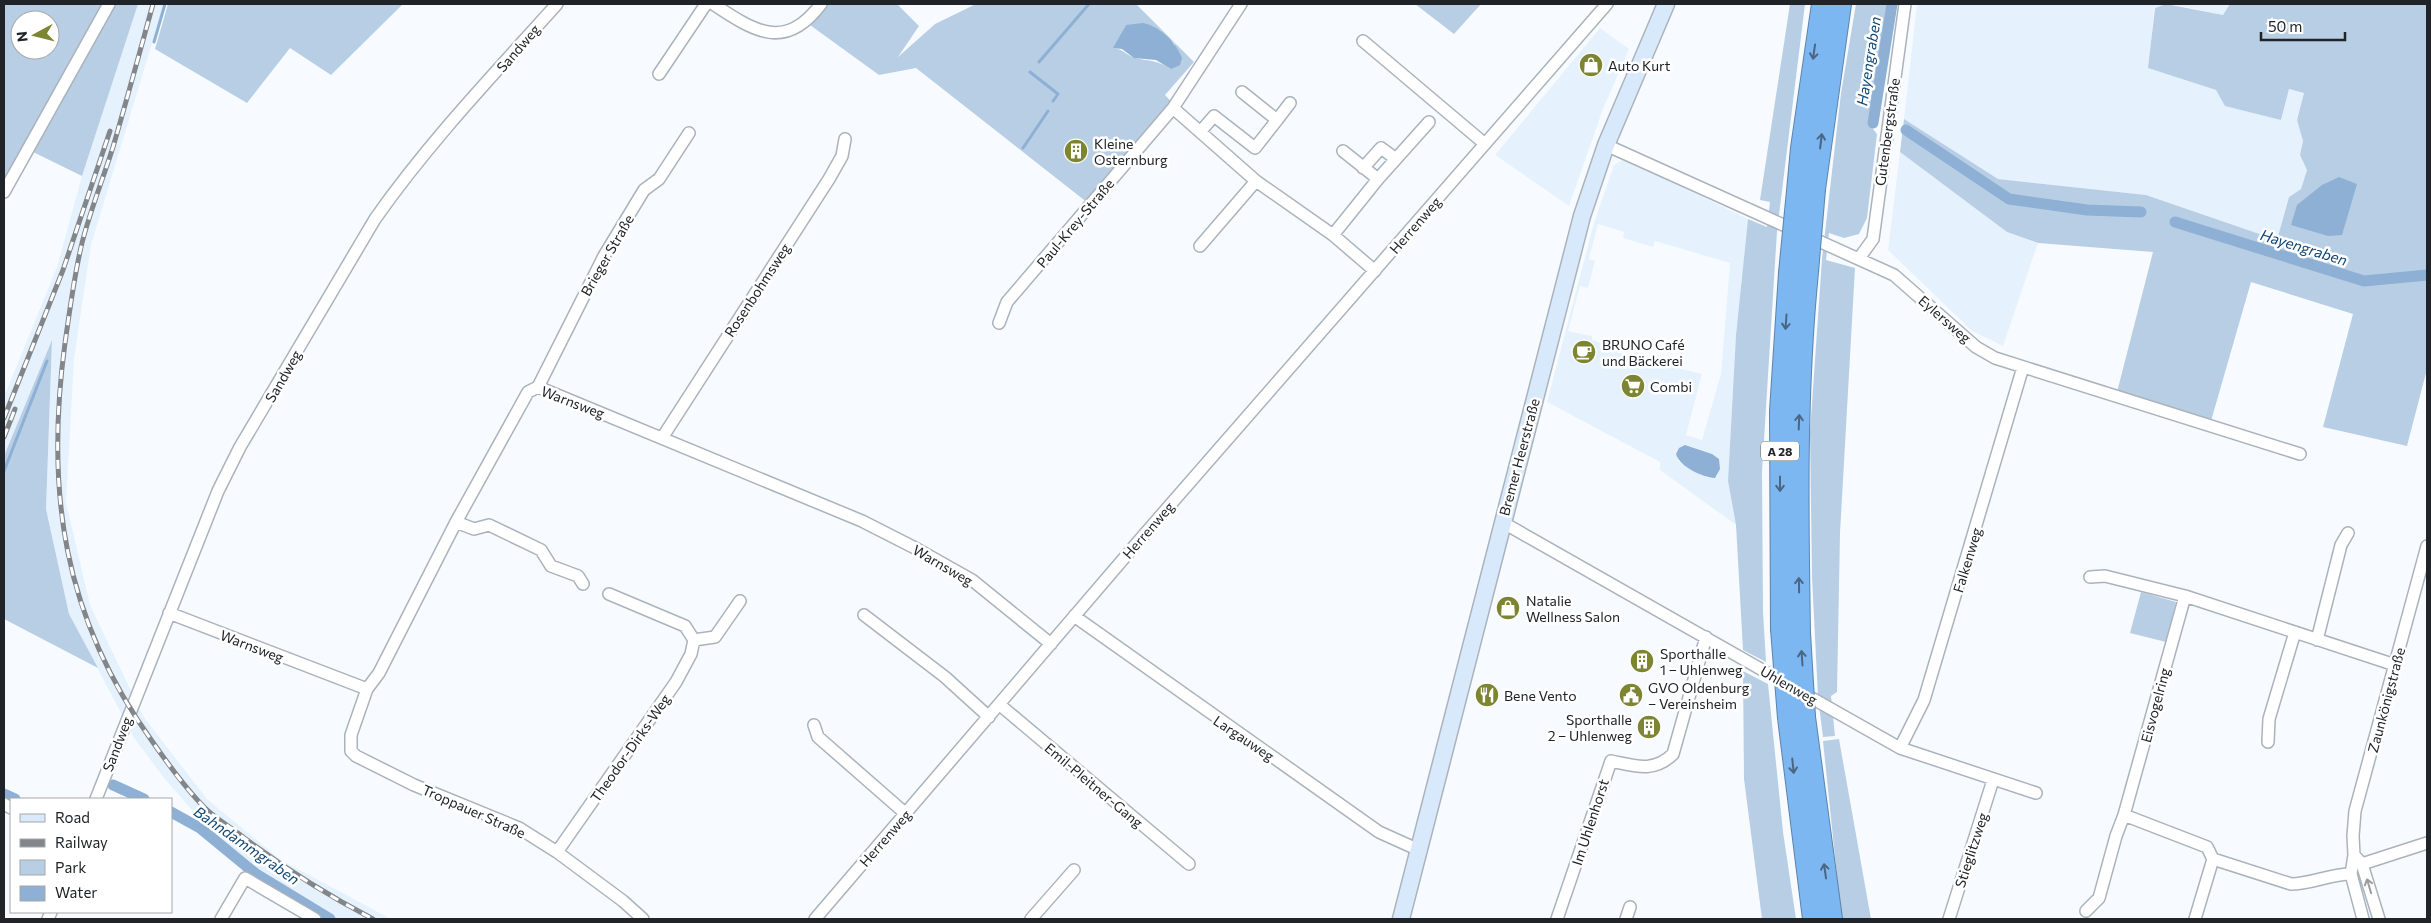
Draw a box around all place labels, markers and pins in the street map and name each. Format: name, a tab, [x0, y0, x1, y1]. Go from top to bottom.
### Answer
shop icon: Auto Kurt	[1578, 52, 1604, 78]
place label: Auto Kurt	[1608, 57, 1671, 74]
place label: Kleine Osternburg	[1094, 135, 1168, 168]
building icon: Kleine Osternburg	[1063, 138, 1089, 164]
place label: BRUNO Café und Bäckerei	[1602, 336, 1685, 369]
cafe icon: BRUNO Café und Bäckerei	[1571, 339, 1597, 365]
supermarket icon: Combi	[1620, 373, 1646, 399]
place label: Combi	[1650, 378, 1692, 395]
place label: Natalie Wellness Salon	[1526, 592, 1620, 625]
shop icon: Natalie Wellness Salon	[1495, 595, 1521, 621]
place label: Sporthalle 1 – Uhlenweg	[1660, 645, 1743, 678]
building icon: Sporthalle 1 – Uhlenweg	[1629, 648, 1655, 674]
place label: GVO Oldenburg – Vereinsheim	[1648, 679, 1750, 712]
restaurant icon: Bene Vento	[1474, 682, 1500, 708]
public building icon: GVO Oldenburg – Vereinsheim	[1618, 682, 1644, 708]
place label: Bene Vento	[1504, 687, 1577, 704]
place label: Sporthalle 2 – Uhlenweg	[1548, 711, 1632, 744]
building icon: Sporthalle 2 – Uhlenweg	[1636, 714, 1662, 740]

